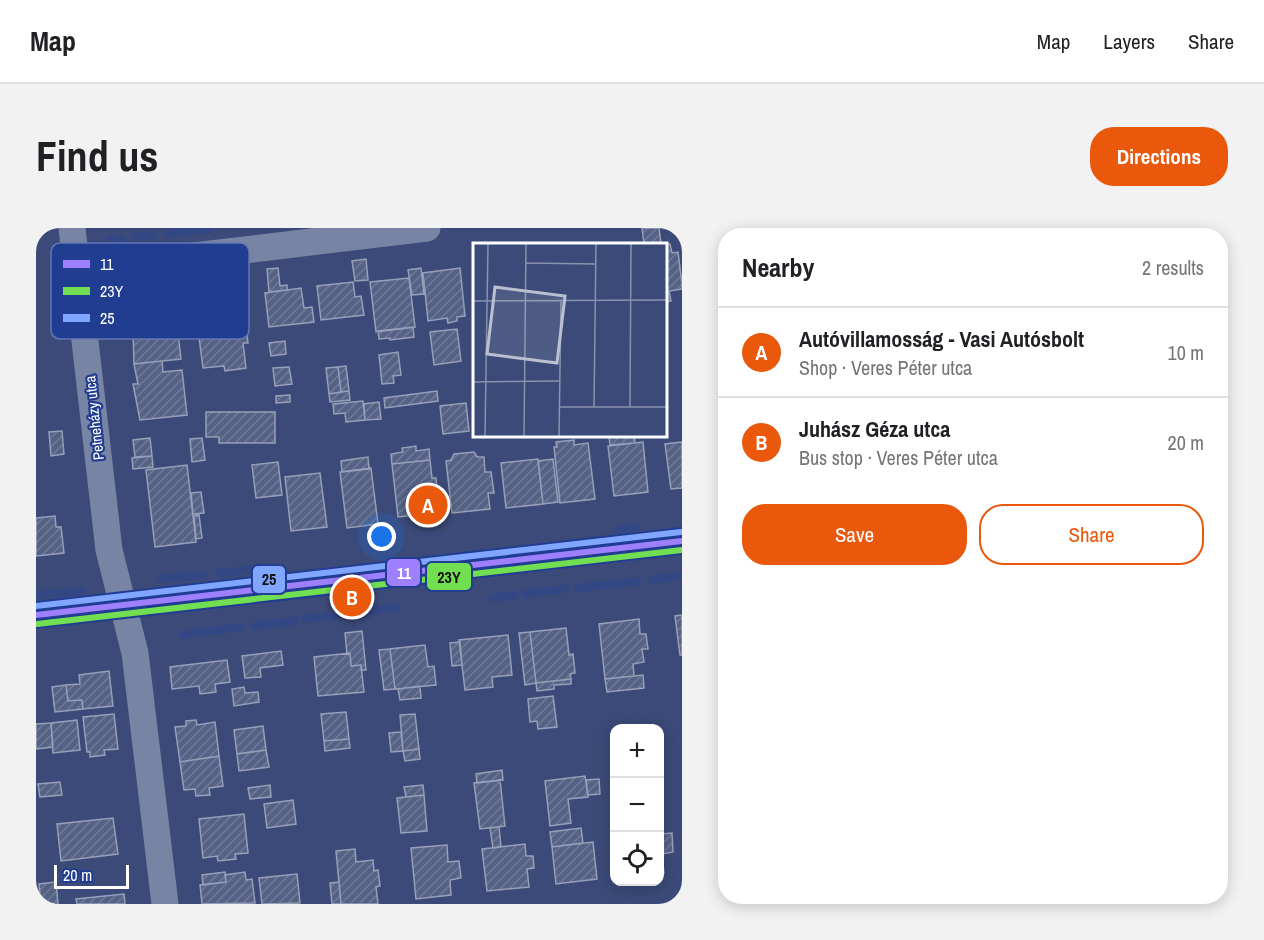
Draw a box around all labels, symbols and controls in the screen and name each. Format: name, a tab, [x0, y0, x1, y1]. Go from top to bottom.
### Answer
text: Map	[30, 22, 76, 60]
text: Map	[1037, 27, 1070, 56]
text: Layers	[1103, 27, 1155, 56]
text: Share	[1188, 27, 1234, 56]
button: Directions	[1090, 127, 1228, 186]
text: Find us	[36, 128, 158, 184]
legend	[51, 243, 249, 339]
inset map	[473, 243, 667, 436]
text: Nearby	[742, 250, 814, 285]
text: 11	[100, 253, 114, 275]
text: 2 results	[1142, 254, 1204, 281]
text: 23Y	[100, 280, 124, 302]
text: 25	[100, 307, 115, 329]
text: Autóvillamosság - Vasi Autósbolt	[799, 324, 1084, 354]
text: A	[756, 339, 767, 366]
text: 10 m	[1168, 339, 1204, 366]
text: Shop · Veres Péter utca	[799, 354, 972, 381]
street label: Petneházy utca	[79, 375, 109, 461]
text: Juhász Géza utca	[799, 414, 950, 444]
text: B	[756, 429, 767, 456]
text: 20 m	[1168, 429, 1204, 456]
text: Bus stop · Veres Péter utca	[799, 444, 998, 471]
pin: A	[408, 482, 448, 528]
button: Save	[742, 504, 967, 565]
button: Share	[979, 504, 1204, 565]
your location	[367, 522, 396, 551]
line badge: 11	[386, 558, 421, 587]
text: 11	[397, 562, 412, 584]
line badge: 23Y	[426, 562, 472, 591]
line badge: 25	[252, 565, 286, 594]
text: 23Y	[437, 566, 461, 588]
text: 25	[262, 568, 276, 590]
pin: B	[332, 574, 372, 620]
map controls	[610, 724, 664, 886]
button: +	[610, 724, 664, 778]
button: −	[610, 778, 664, 832]
button: locate	[610, 832, 664, 886]
scale bar	[54, 862, 129, 890]
text: 20 m	[63, 864, 92, 886]

